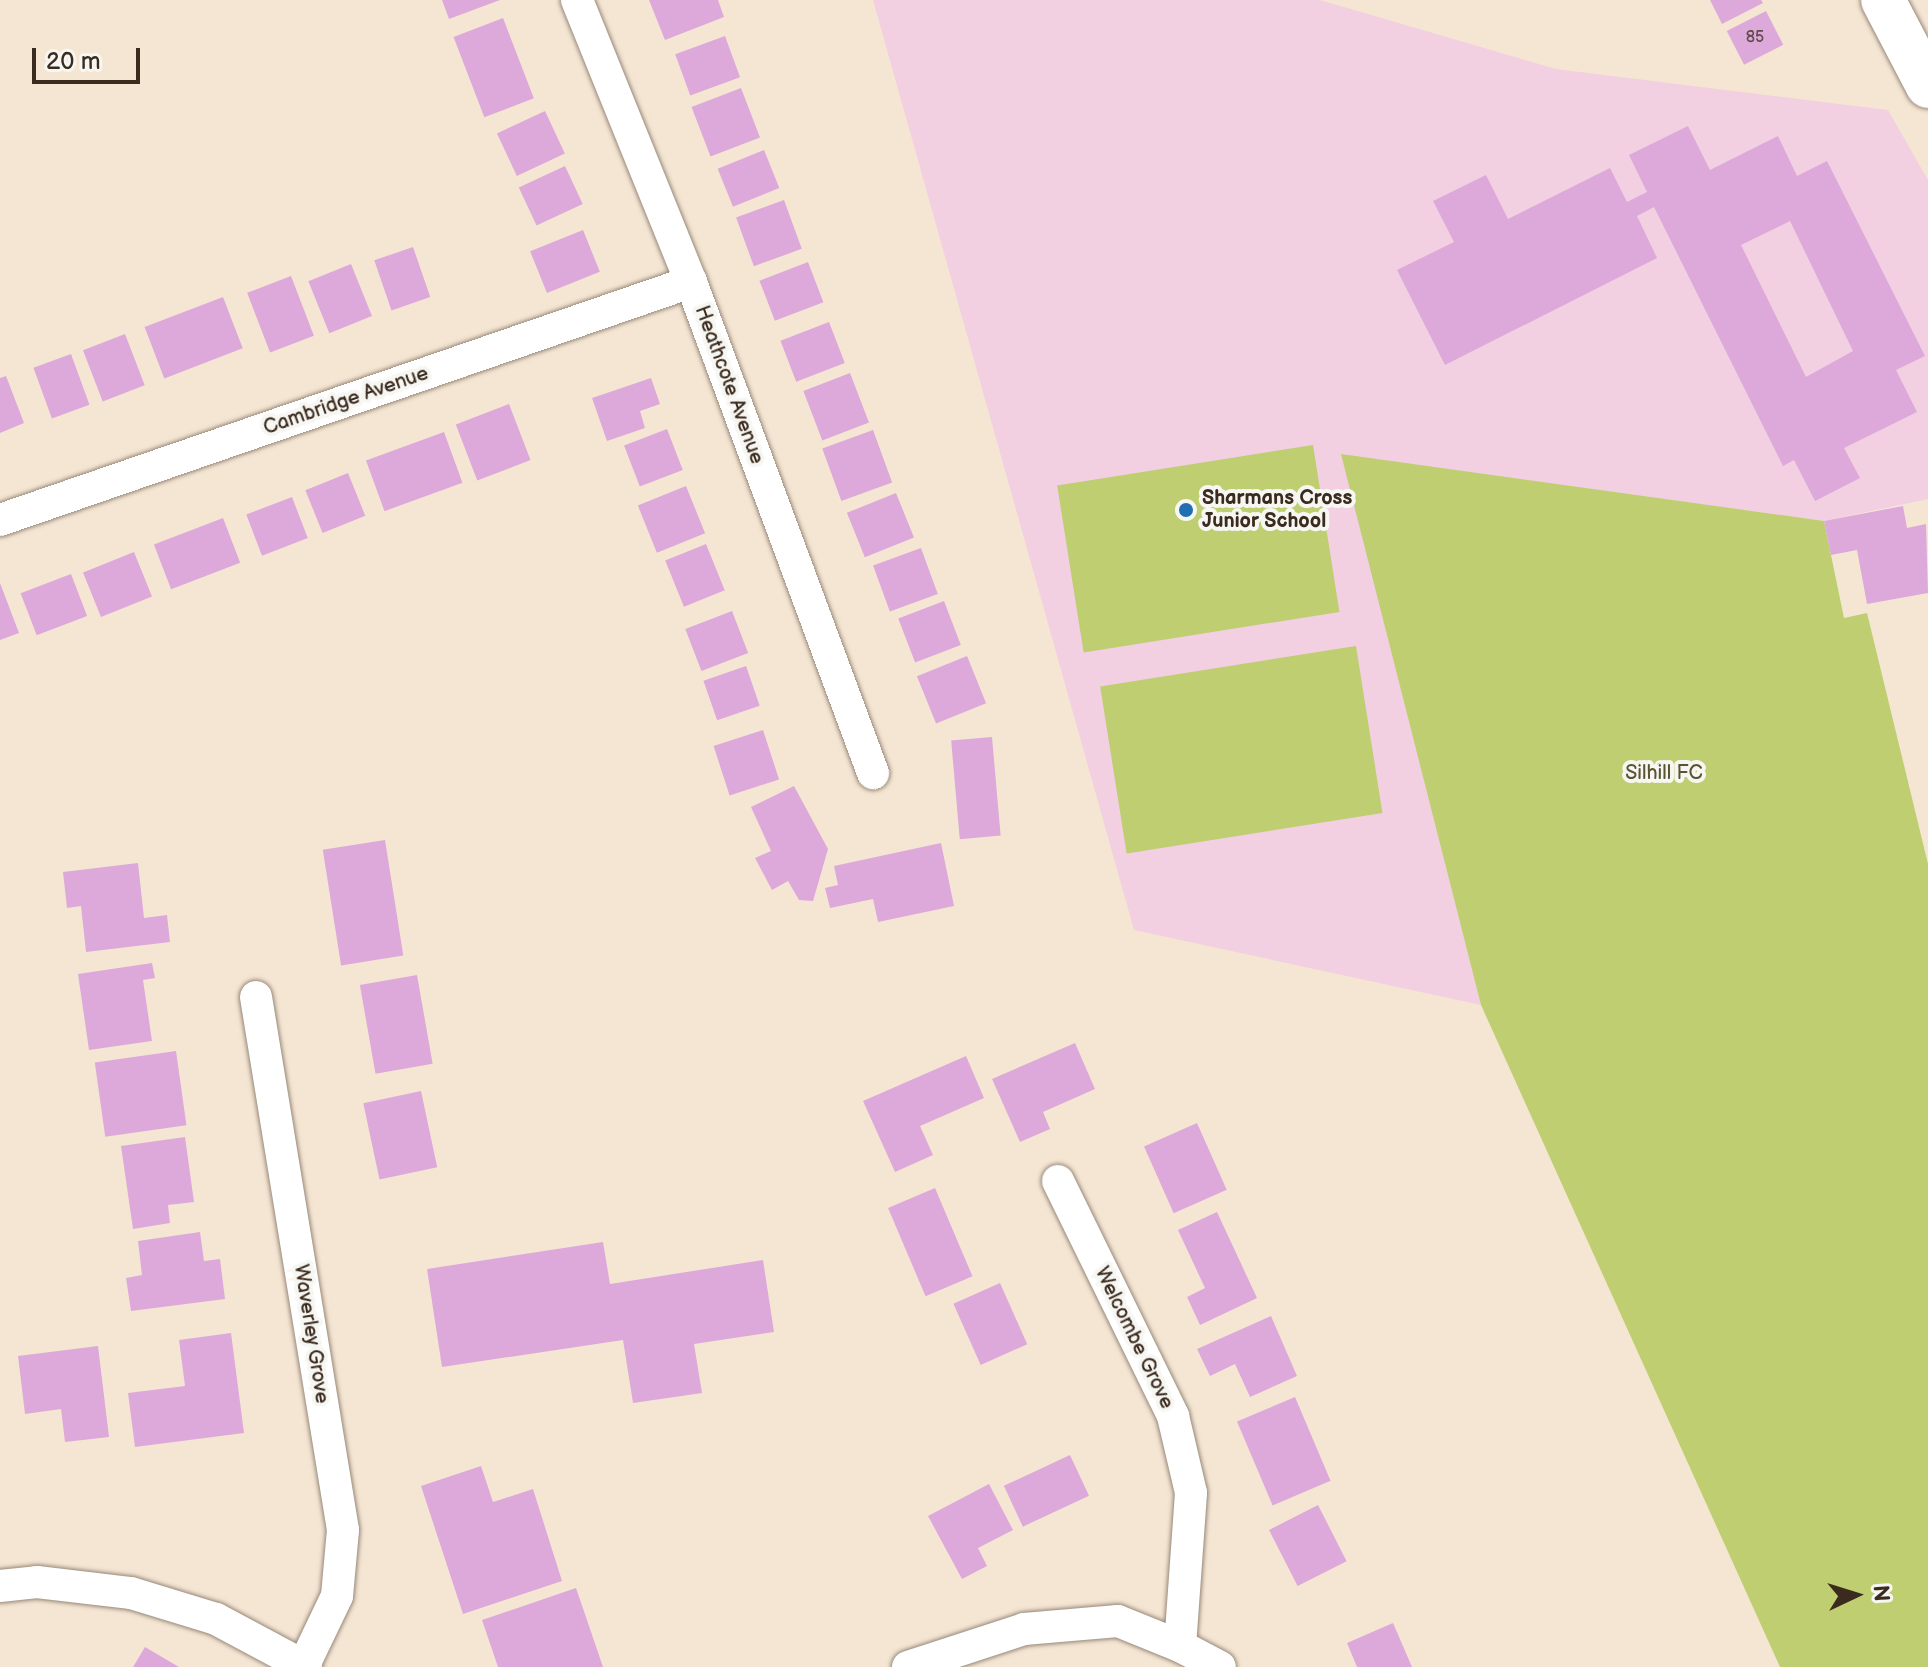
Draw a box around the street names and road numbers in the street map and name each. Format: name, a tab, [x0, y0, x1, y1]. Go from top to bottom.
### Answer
street label: Heathcote Avenue	[689, 303, 769, 467]
street label: Cambridge Avenue	[260, 362, 432, 440]
street label: Waverley Grove	[288, 1262, 334, 1406]
street label: Welcombe Grove	[1089, 1263, 1179, 1413]

